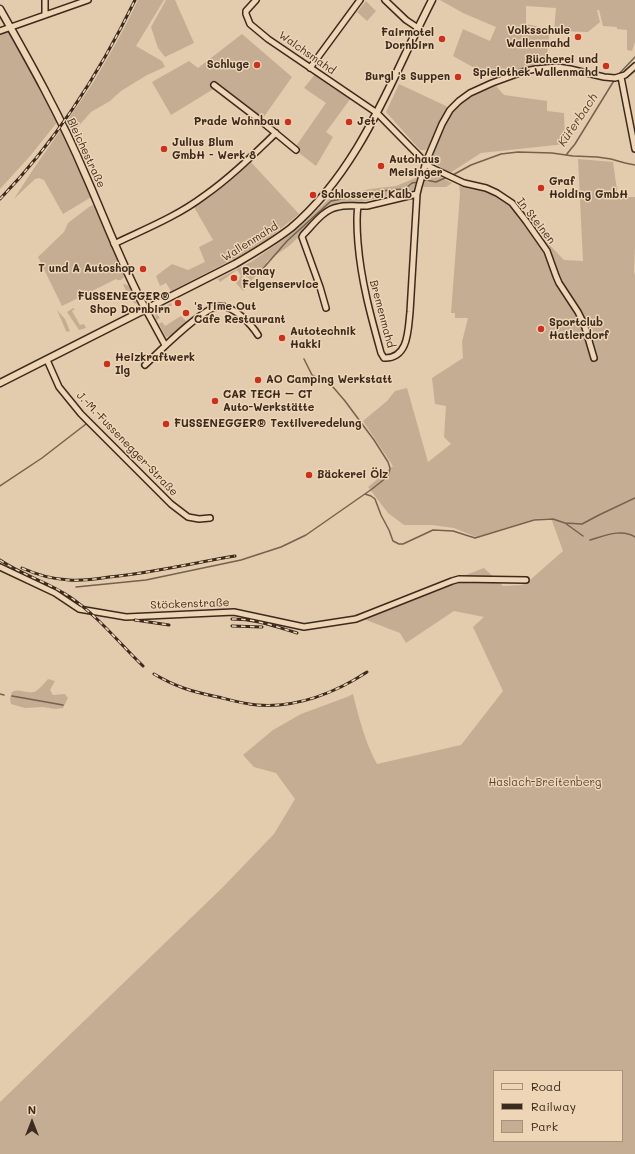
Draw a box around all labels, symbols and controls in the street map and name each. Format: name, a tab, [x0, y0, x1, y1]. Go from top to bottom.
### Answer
place label: Volksschule Wallenmahd	[506, 24, 570, 50]
place label: Fairmotel Dornbirn	[381, 26, 434, 52]
street label: Walchsmahd	[276, 29, 338, 77]
marker: Volksschule Wallenmahd	[573, 32, 583, 42]
marker: Fairmotel Dornbirn	[437, 34, 447, 44]
place label: Bücherei und Spielothek Wallenmahd	[473, 53, 598, 79]
place label: Schluge	[207, 58, 249, 72]
marker: Schluge	[252, 60, 262, 70]
marker: Bücherei und Spielothek Wallenmahd	[601, 61, 611, 71]
place label: Burgl 's Suppen	[365, 70, 450, 84]
marker: Burgl 's Suppen	[453, 72, 463, 82]
water label: Küferbach	[555, 91, 601, 149]
place label: Prade Wohnbau	[194, 115, 280, 129]
place label: Jet	[357, 115, 376, 129]
street label: Bleichestraße	[64, 116, 108, 190]
marker: Prade Wohnbau	[283, 117, 293, 127]
marker: Jet	[344, 117, 354, 127]
place label: Julius Blum GmbH - Werk 8	[172, 136, 256, 162]
marker: Julius Blum GmbH - Werk 8	[159, 144, 169, 154]
place label: Autohaus Meisinger	[389, 153, 443, 179]
marker: Autohaus Meisinger	[376, 161, 386, 171]
place label: Graf Holding GmbH	[549, 175, 628, 201]
marker: Graf Holding GmbH	[536, 183, 546, 193]
place label: Schlosserei Kalb	[321, 188, 412, 202]
marker: Schlosserei Kalb	[308, 190, 318, 200]
street label: In Steinen	[514, 195, 558, 247]
street label: Wallenmahd	[219, 220, 281, 264]
place label: T und A Autoshop	[38, 262, 135, 276]
marker: T und A Autoshop	[138, 264, 148, 274]
place label: Ronay Felgenservice	[242, 265, 319, 291]
marker: Ronay Felgenservice	[229, 273, 239, 283]
street label: Bremenmahd	[367, 279, 397, 349]
place label: FUSSENEGGER® Shop Dornbirn	[77, 290, 170, 316]
marker: FUSSENEGGER® Shop Dornbirn	[173, 298, 183, 308]
place label: 's Time Out Cafe Restaurant	[194, 300, 285, 326]
marker: 's Time Out Cafe Restaurant	[181, 308, 191, 318]
place label: Sportclub Hatlerdorf	[549, 316, 609, 342]
marker: Sportclub Hatlerdorf	[536, 324, 546, 334]
place label: Autotechnik Hakki	[290, 325, 356, 351]
marker: Autotechnik Hakki	[277, 333, 287, 343]
place label: Heizkraftwerk Ilg	[115, 351, 195, 377]
marker: Heizkraftwerk Ilg	[102, 359, 112, 369]
place label: AO Camping Werkstatt	[266, 373, 392, 387]
marker: AO Camping Werkstatt	[253, 375, 263, 385]
place label: CAR TECH – CT Auto-Werkstätte	[223, 388, 314, 414]
street label: J.-M.-Fussenegger-Straße	[74, 389, 180, 499]
marker: CAR TECH – CT Auto-Werkstätte	[210, 396, 220, 406]
place label: FUSSENEGGER® Textilveredelung	[174, 417, 361, 431]
marker: FUSSENEGGER® Textilveredelung	[161, 419, 171, 429]
place label: Bäckerei Ölz	[317, 468, 388, 482]
marker: Bäckerei Ölz	[304, 470, 314, 480]
street label: Stöckenstraße	[150, 596, 230, 612]
park label: Haslach-Breitenberg	[489, 776, 601, 790]
legend	[493, 1070, 623, 1142]
text: Road	[531, 1078, 561, 1094]
text: Railway	[531, 1098, 576, 1114]
north arrow	[12, 1102, 52, 1142]
text: N	[28, 1102, 36, 1117]
text: Park	[531, 1118, 558, 1134]

